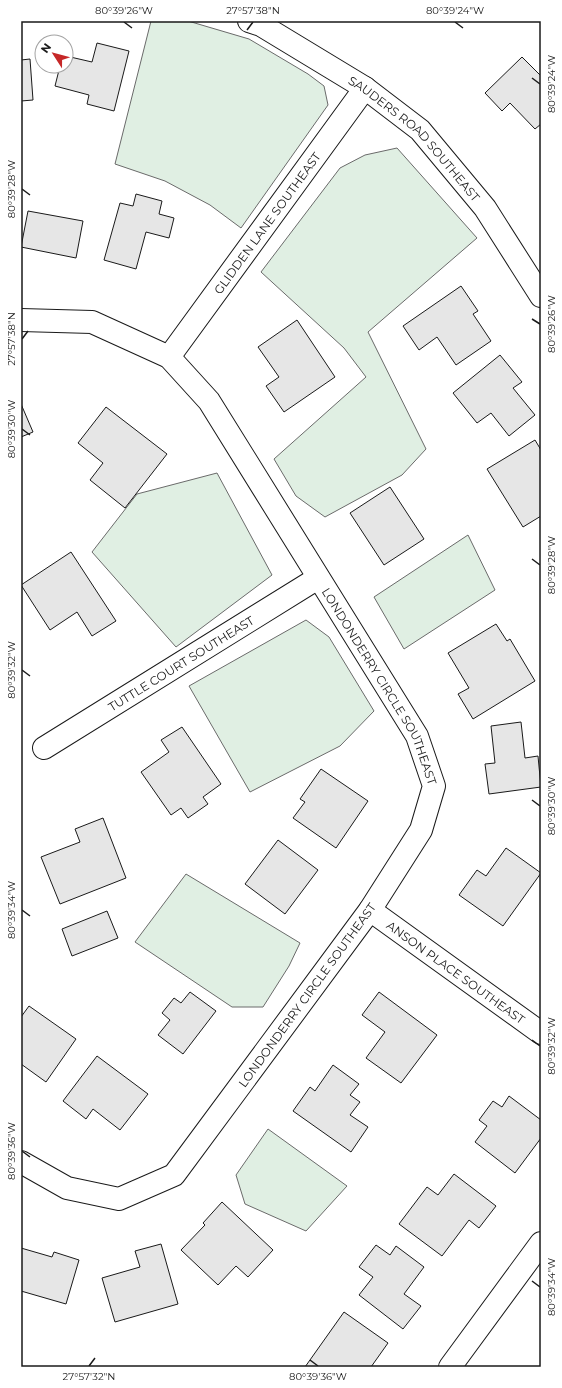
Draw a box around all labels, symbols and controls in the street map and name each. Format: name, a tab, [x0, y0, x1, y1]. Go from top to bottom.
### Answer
text: 80°39'26"W	[95, 4, 153, 17]
text: 27°57'38"N	[226, 4, 280, 17]
text: 80°39'24"W	[426, 4, 484, 17]
north arrow	[34, 34, 74, 74]
text: N	[38, 40, 54, 56]
text: 80°39'24"W	[545, 55, 558, 113]
street label: SAUDERS ROAD SOUTHEAST	[346, 72, 484, 204]
street label: GLIDDEN LANE SOUTHEAST	[210, 149, 323, 297]
text: 80°39'28"W	[5, 160, 18, 218]
text: 80°39'26"W	[545, 295, 558, 353]
text: 27°57'38"N	[5, 312, 18, 366]
text: 80°39'30"W	[5, 400, 18, 458]
text: 80°39'28"W	[545, 536, 558, 594]
street label: LONDONDERRY CIRCLE SOUTHEAST	[319, 585, 440, 787]
street label: TUTTLE COURT SOUTHEAST	[105, 612, 257, 714]
text: 80°39'32"W	[5, 641, 18, 699]
text: 80°39'30"W	[545, 777, 558, 835]
text: 80°39'34"W	[5, 881, 18, 939]
street label: LONDONDERRY CIRCLE SOUTHEAST	[235, 900, 379, 1090]
street label: ANSON PLACE SOUTHEAST	[384, 917, 528, 1027]
text: 80°39'32"W	[545, 1017, 558, 1075]
text: 80°39'36"W	[5, 1122, 18, 1180]
text: 80°39'34"W	[545, 1258, 558, 1316]
text: 27°57'32"N	[63, 1370, 115, 1383]
text: 80°39'36"W	[289, 1370, 347, 1383]

